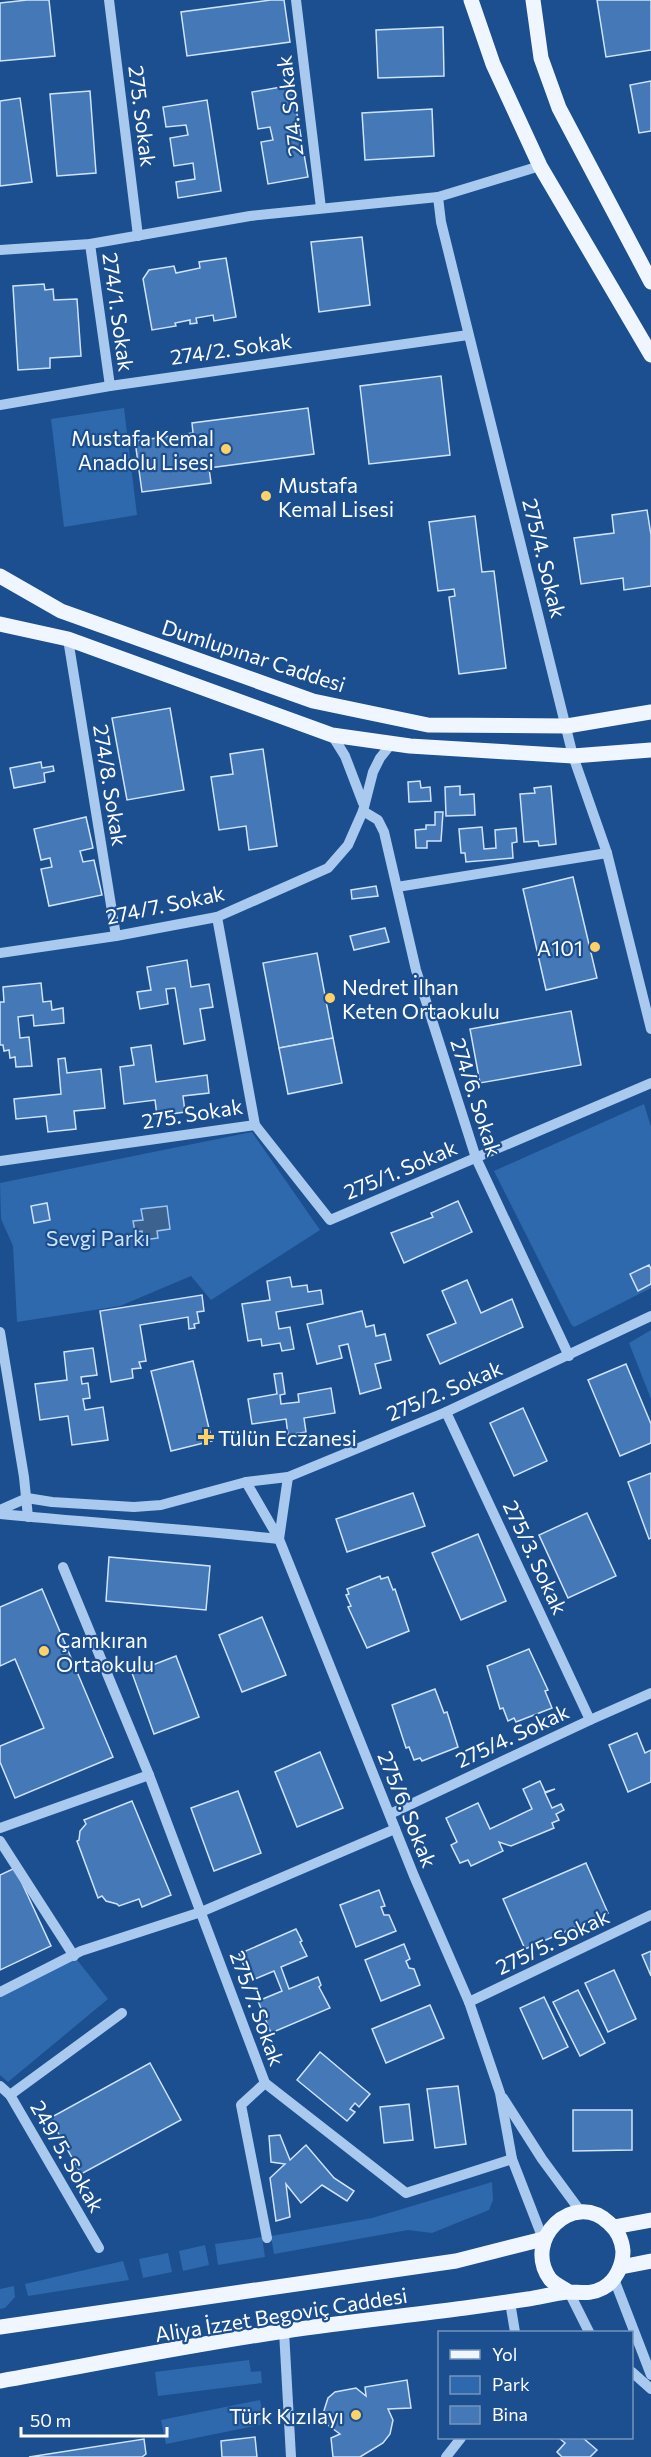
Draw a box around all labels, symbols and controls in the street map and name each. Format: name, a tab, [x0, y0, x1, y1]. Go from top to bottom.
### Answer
street label: 274. Sokak	[270, 54, 308, 158]
street label: 275. Sokak	[124, 64, 162, 168]
street label: 274/1. Sokak	[98, 251, 140, 373]
street label: 274/2. Sokak	[169, 327, 293, 369]
place label: Mustafa Kemal Anadolu Lisesi	[71, 425, 214, 474]
marker: Mustafa Kemal Anadolu Lisesi	[219, 442, 233, 456]
place label: Mustafa Kemal Lisesi	[278, 472, 394, 521]
marker: Mustafa Kemal Lisesi	[259, 489, 273, 503]
street label: 275/4. Sokak	[518, 496, 572, 620]
street label: Dumlupınar Caddesi	[159, 614, 349, 696]
street label: 274/8. Sokak	[89, 722, 133, 848]
street label: 274/7. Sokak	[103, 879, 227, 929]
place label: A101	[537, 935, 583, 960]
marker: A101	[588, 940, 602, 954]
place label: Nedret İlhan Keten Ortaokulu	[342, 974, 500, 1023]
marker: Nedret İlhan Keten Ortaokulu	[323, 991, 337, 1005]
street label: 274/6. Sokak	[446, 1035, 508, 1159]
street label: 275. Sokak	[140, 1093, 244, 1133]
street label: 275/1. Sokak	[340, 1134, 460, 1204]
park label: Sevgi Parkı	[46, 1225, 150, 1250]
street label: 275/2. Sokak	[383, 1354, 505, 1426]
place label: Tülün Eczanesi	[218, 1425, 357, 1450]
marker: Tülün Eczanesi	[199, 1430, 213, 1444]
street label: 275/3. Sokak	[499, 1496, 573, 1618]
place label: Çamkıran Ortaokulu	[56, 1627, 154, 1676]
marker: Çamkıran Ortaokulu	[37, 1644, 51, 1658]
street label: 275/4. Sokak	[451, 1698, 573, 1772]
street label: 275/6. Sokak	[373, 1747, 443, 1871]
street label: 275/5. Sokak	[491, 1903, 613, 1979]
street label: 275/7. Sokak	[226, 1947, 290, 2069]
street label: 249/5. Sokak	[26, 2096, 110, 2216]
street label: Aliya İzzet Begoviç Caddesi	[153, 2282, 409, 2346]
legend	[438, 2331, 633, 2439]
text: Yol	[492, 2343, 517, 2365]
text: Park	[492, 2373, 530, 2395]
scale bar	[21, 2400, 166, 2438]
place label: Türk Kızılayı	[229, 2403, 344, 2428]
text: Bina	[492, 2403, 528, 2425]
marker: Türk Kızılayı	[349, 2408, 363, 2422]
text: 50 m	[30, 2409, 71, 2431]

